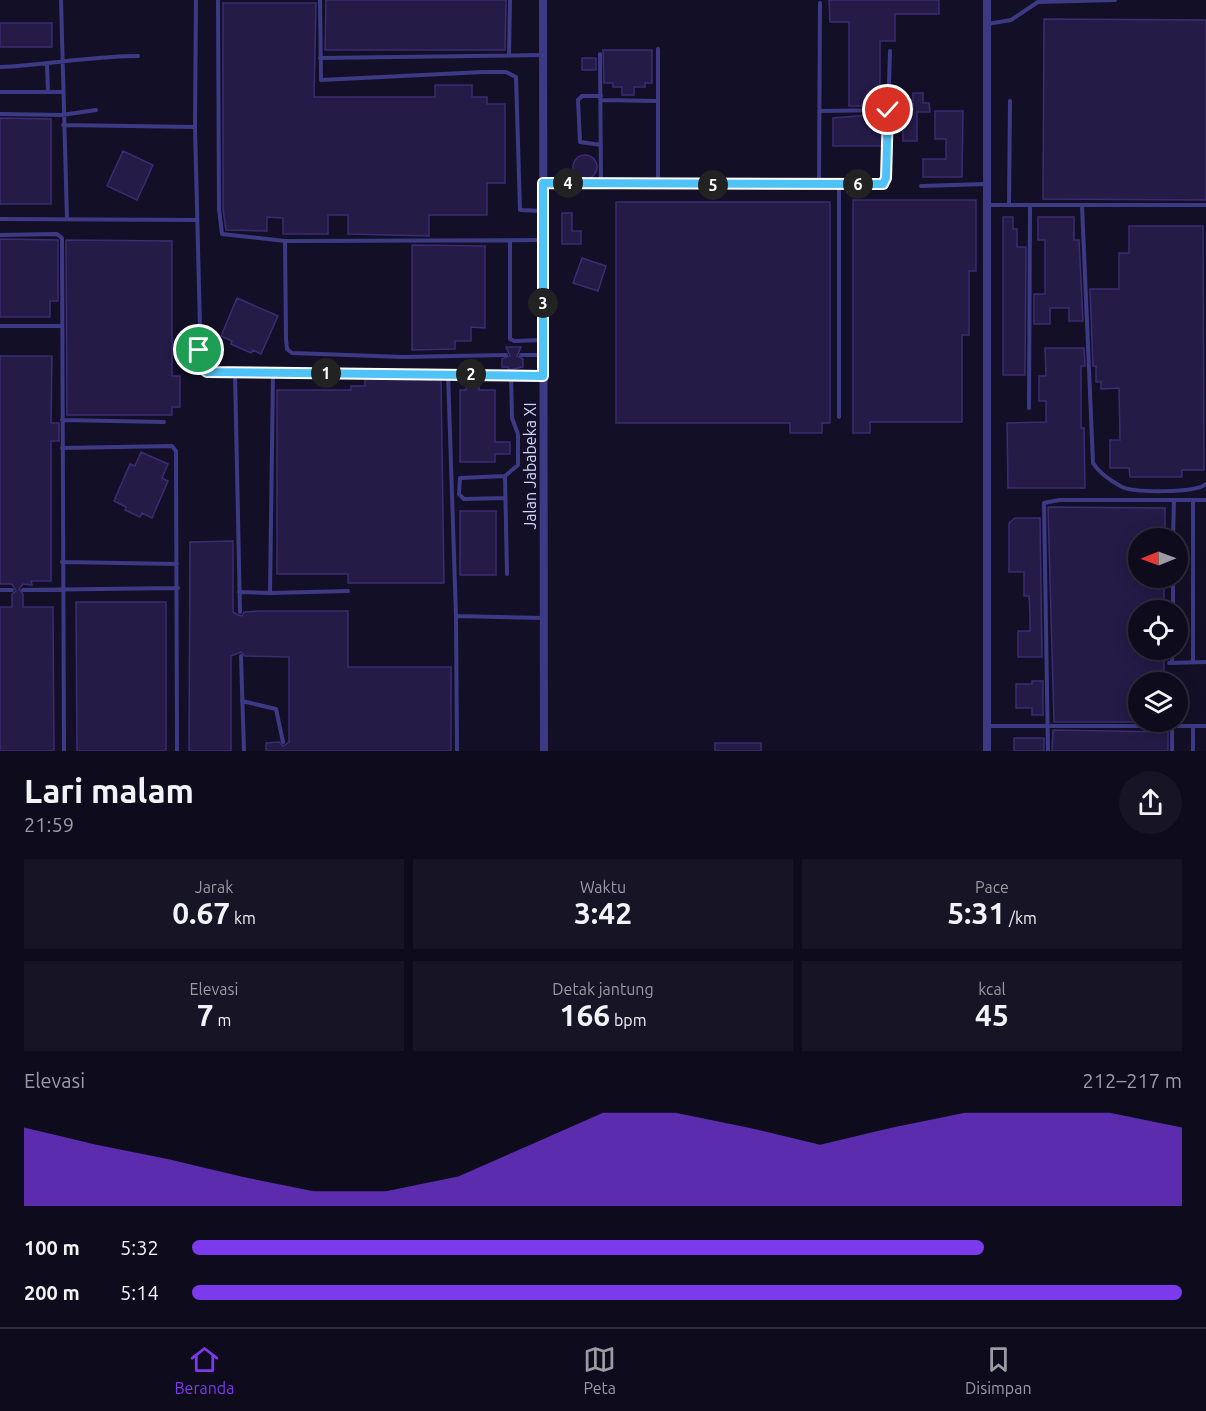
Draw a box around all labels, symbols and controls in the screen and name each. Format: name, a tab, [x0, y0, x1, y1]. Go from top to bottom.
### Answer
pin	[862, 84, 913, 135]
icon: check	[871, 93, 904, 126]
pin: 4	[553, 168, 583, 198]
pin: 6	[843, 169, 873, 199]
pin: 5	[698, 170, 728, 200]
text: 4	[563, 174, 573, 192]
text: 6	[853, 175, 863, 193]
text: 5	[708, 176, 718, 194]
pin: 3	[528, 288, 558, 318]
text: 3	[538, 294, 548, 312]
pin	[173, 324, 224, 375]
icon: arrive	[182, 333, 215, 366]
pin: 1	[311, 358, 341, 388]
pin: 2	[456, 359, 486, 389]
text: 1	[321, 364, 331, 382]
text: 2	[466, 365, 476, 383]
street label: Jalan Jababeka XI	[521, 402, 539, 530]
north arrow	[1128, 528, 1188, 588]
map controls	[1128, 528, 1188, 732]
button: locate	[1128, 600, 1188, 660]
button: layers	[1128, 672, 1188, 732]
button: share	[1119, 771, 1182, 834]
text: Lari malam	[24, 772, 194, 809]
text: 21:59	[24, 813, 74, 836]
text: Jarak	[195, 878, 233, 896]
text: Waktu	[580, 878, 626, 896]
text: Pace	[975, 878, 1009, 896]
text: 0.67	[172, 896, 230, 930]
text: 3:42	[574, 896, 632, 930]
text: 5:31	[947, 896, 1005, 930]
text: km	[230, 909, 256, 927]
text: /km	[1005, 909, 1037, 927]
text: Elevasi	[190, 980, 238, 998]
text: Detak jantung	[552, 980, 654, 998]
text: kcal	[978, 980, 1006, 998]
text: 7	[197, 998, 214, 1032]
text: 166	[560, 998, 610, 1032]
text: 45	[975, 998, 1009, 1032]
text: m	[214, 1011, 231, 1029]
text: bpm	[610, 1011, 646, 1029]
text: Elevasi	[24, 1069, 85, 1092]
text: 212–217 m	[1083, 1069, 1182, 1092]
text: 100 m	[24, 1236, 80, 1259]
text: 5:32	[120, 1236, 159, 1259]
text: 200 m	[24, 1281, 80, 1304]
text: 5:14	[120, 1281, 159, 1304]
tab: Beranda	[174, 1343, 234, 1397]
tab: Peta	[583, 1343, 616, 1397]
tab: Disimpan	[965, 1343, 1032, 1397]

